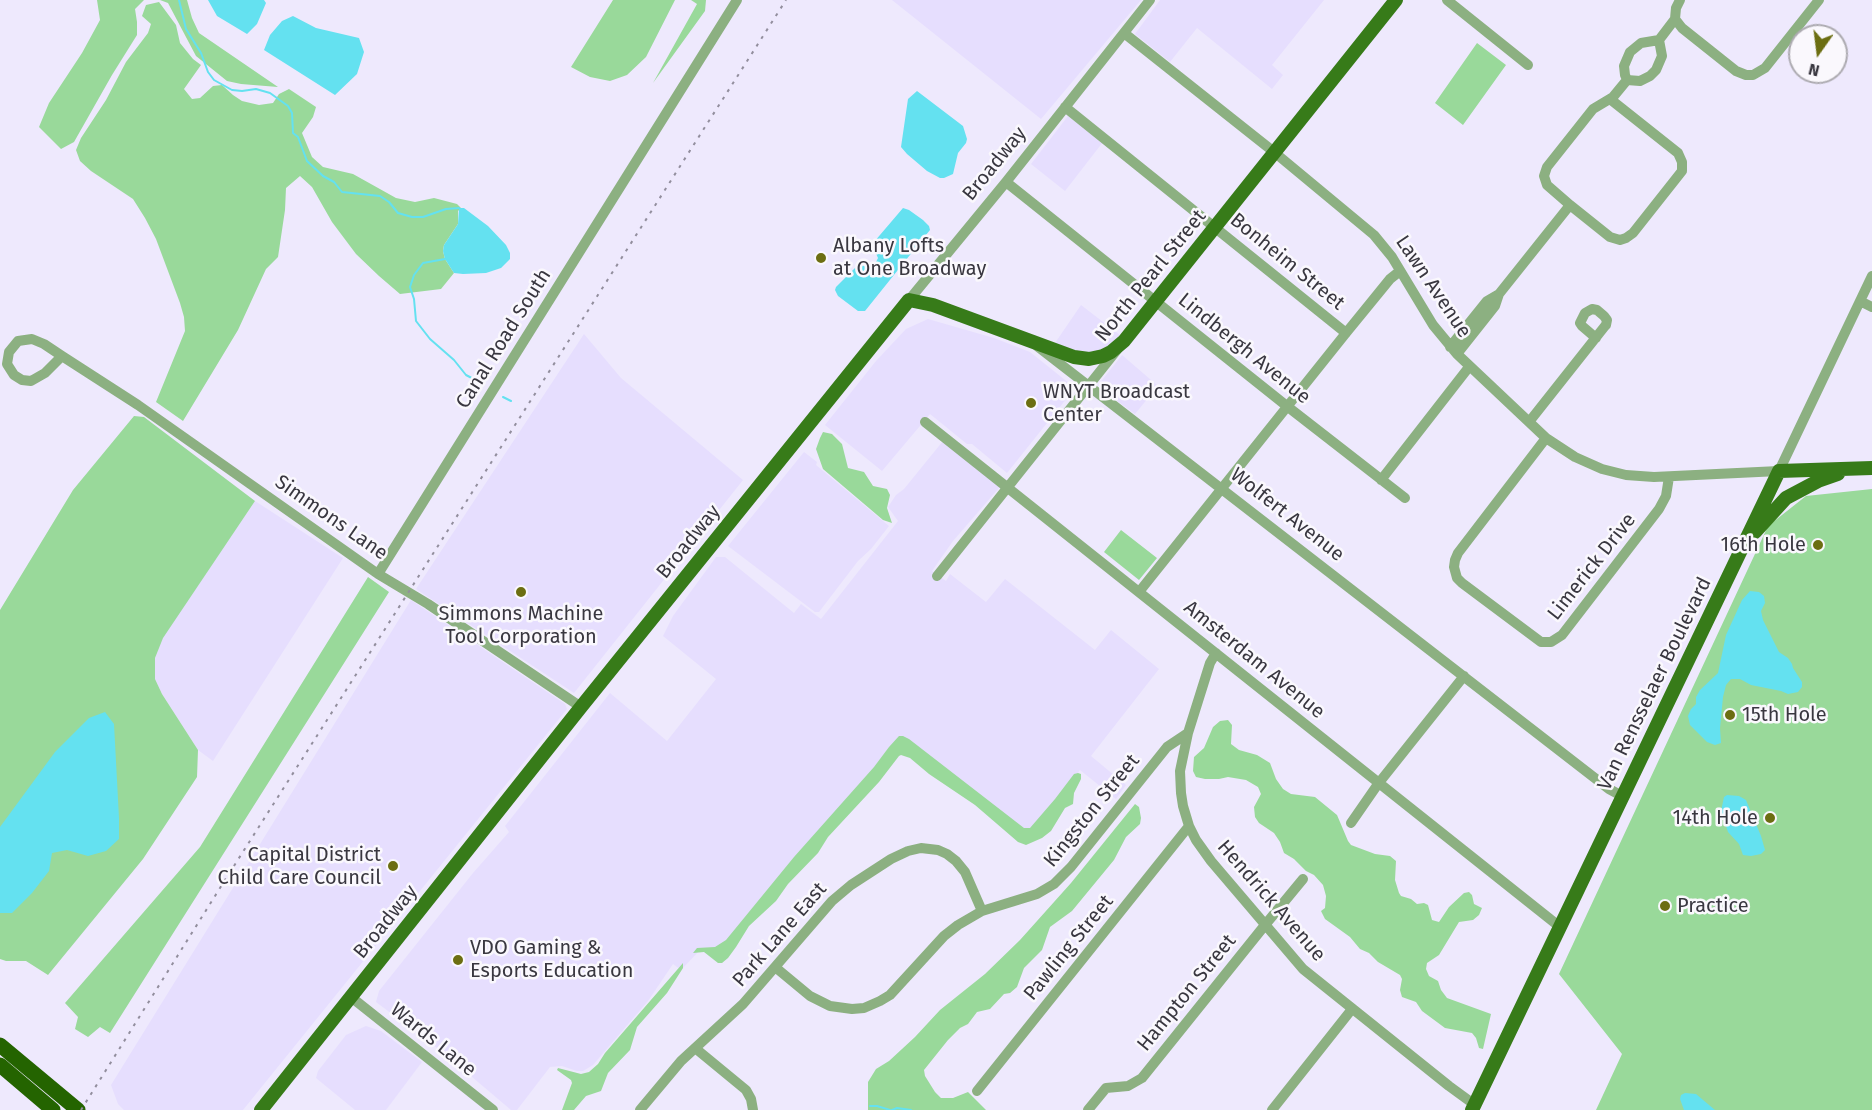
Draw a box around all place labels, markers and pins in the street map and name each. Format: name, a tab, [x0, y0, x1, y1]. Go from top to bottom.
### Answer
place label: Albany Lofts at One Broadway	[833, 234, 986, 281]
marker: Albany Lofts at One Broadway	[814, 251, 828, 265]
place label: WNYT Broadcast Center	[1043, 380, 1190, 427]
marker: WNYT Broadcast Center	[1024, 396, 1038, 410]
place label: 16th Hole	[1721, 533, 1806, 557]
marker: 16th Hole	[1811, 538, 1825, 552]
marker: Simmons Machine Tool Corporation	[514, 585, 528, 599]
place label: Simmons Machine Tool Corporation	[439, 602, 603, 649]
place label: 15th Hole	[1742, 703, 1827, 727]
marker: 15th Hole	[1723, 708, 1737, 722]
place label: 14th Hole	[1673, 806, 1758, 830]
marker: 14th Hole	[1763, 811, 1777, 825]
place label: Capital District Child Care Council	[218, 843, 381, 890]
marker: Capital District Child Care Council	[386, 859, 400, 873]
place label: Practice	[1677, 894, 1749, 918]
marker: Practice	[1658, 899, 1672, 913]
place label: VDO Gaming & Esports Education	[470, 936, 633, 983]
marker: VDO Gaming & Esports Education	[451, 953, 465, 967]

